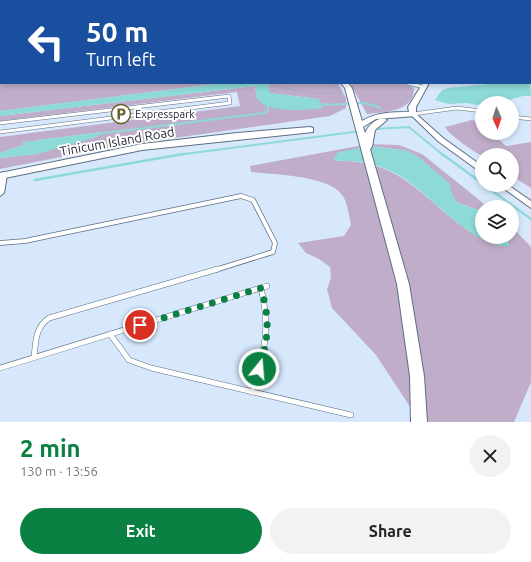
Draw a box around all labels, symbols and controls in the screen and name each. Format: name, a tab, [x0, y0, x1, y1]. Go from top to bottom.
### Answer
icon: left	[20, 16, 72, 68]
text: 50 m	[86, 16, 148, 47]
text: Turn left	[86, 49, 156, 69]
north arrow	[475, 96, 519, 140]
map controls	[475, 96, 519, 244]
parking icon: Expresspark	[110, 103, 132, 125]
place label: Expresspark	[135, 108, 195, 120]
street label: Tinicum Island Road	[59, 124, 175, 158]
button: search	[475, 148, 519, 192]
button: layers	[475, 200, 519, 244]
pin	[123, 308, 157, 342]
icon: arrive	[129, 314, 151, 336]
position arrow	[238, 348, 280, 390]
text: 2 min	[20, 435, 81, 462]
button: close	[469, 435, 511, 477]
text: 130 m · 13:56	[20, 464, 98, 478]
button: Exit	[20, 508, 262, 554]
button: Share	[270, 508, 511, 554]

